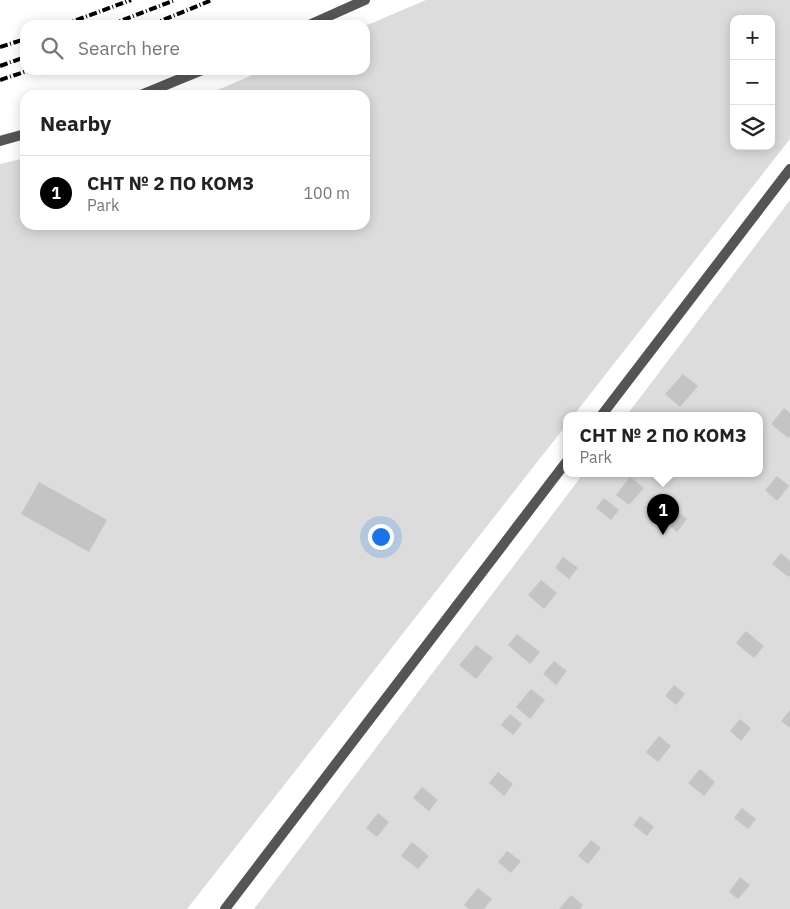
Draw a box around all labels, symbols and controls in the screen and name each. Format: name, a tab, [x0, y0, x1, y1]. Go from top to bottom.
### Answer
map controls	[730, 15, 775, 150]
button: +	[730, 15, 775, 60]
search box	[20, 20, 370, 75]
icon: search	[38, 34, 66, 62]
text: Search here	[78, 36, 180, 60]
button: −	[730, 60, 775, 105]
button: layers	[730, 105, 775, 150]
text: Nearby	[40, 109, 111, 137]
text: СНТ № 2 ПО КОМЗ	[87, 171, 254, 195]
text: 1	[51, 183, 61, 203]
text: 100 m	[303, 183, 350, 203]
text: Park	[87, 195, 119, 215]
popup	[563, 412, 763, 477]
text: СНТ № 2 ПО КОМЗ	[580, 423, 746, 447]
text: Park	[580, 447, 612, 467]
pin: 1	[647, 494, 679, 535]
your location	[368, 524, 394, 550]

